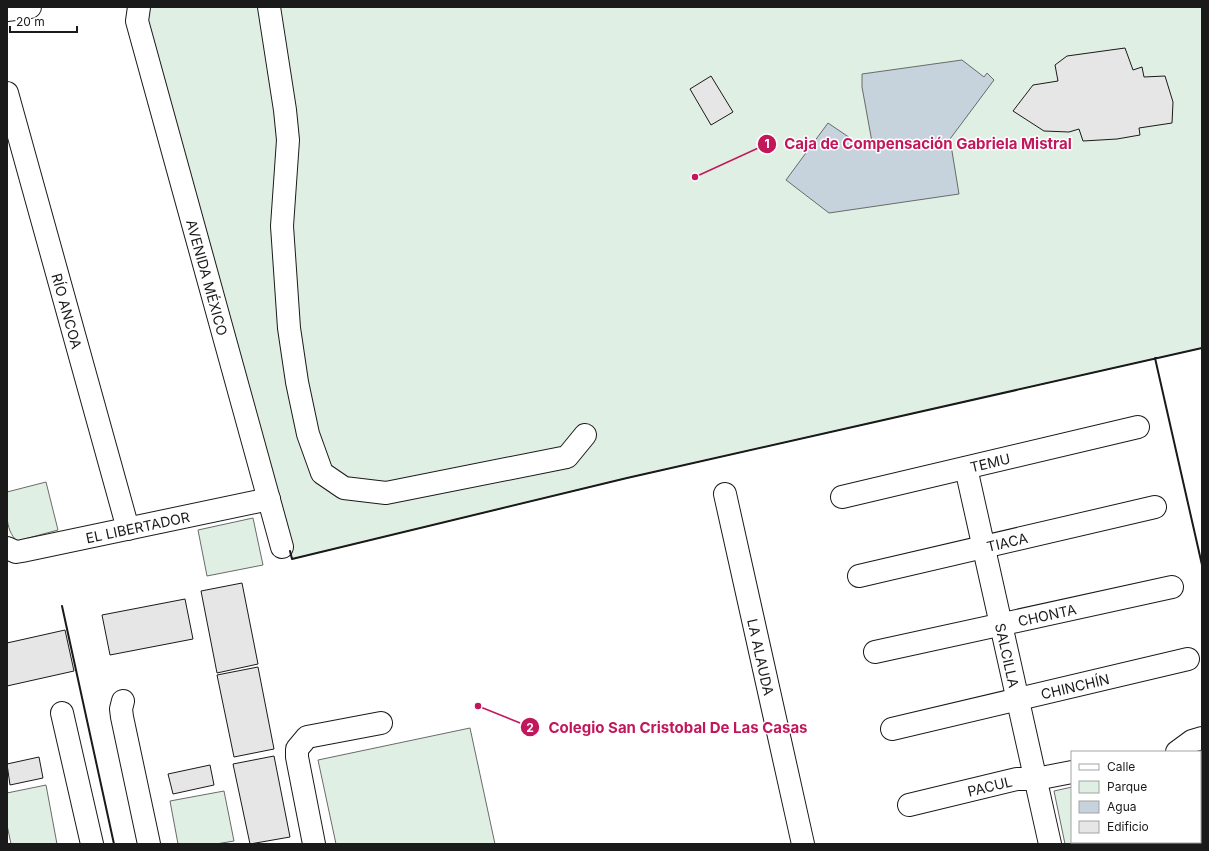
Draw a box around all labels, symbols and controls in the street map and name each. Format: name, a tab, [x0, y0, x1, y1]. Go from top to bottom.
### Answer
scale bar	[10, 8, 77, 34]
text: 20 m	[16, 14, 45, 29]
callout: Caja de Compensación Gabriela Mistral	[757, 130, 1080, 157]
text: Caja de Compensación Gabriela Mistral	[784, 134, 1072, 153]
text: 1	[764, 136, 770, 151]
street label: AVENIDA MÉXICO	[184, 217, 232, 337]
street label: RÍO ANCOA	[49, 271, 86, 351]
street label: TEMU	[968, 449, 1012, 475]
street label: EL LIBERTADOR	[84, 507, 191, 546]
street label: TIACA	[985, 528, 1030, 554]
street label: CHONTA	[1016, 600, 1078, 629]
street label: LA ALAUDA	[745, 617, 778, 697]
street label: SALCILLA	[992, 621, 1023, 690]
street label: CHINCHÍN	[1039, 669, 1111, 702]
callout: Colegio San Cristobal De Las Casas	[520, 714, 815, 741]
text: Colegio San Cristobal De Las Casas	[548, 718, 808, 737]
text: 2	[526, 720, 534, 735]
legend	[1071, 751, 1201, 843]
text: Calle	[1107, 759, 1135, 774]
street label: PACUL	[965, 772, 1014, 799]
text: Parque	[1107, 779, 1147, 794]
text: Agua	[1107, 799, 1136, 814]
text: Edificio	[1107, 819, 1149, 834]

